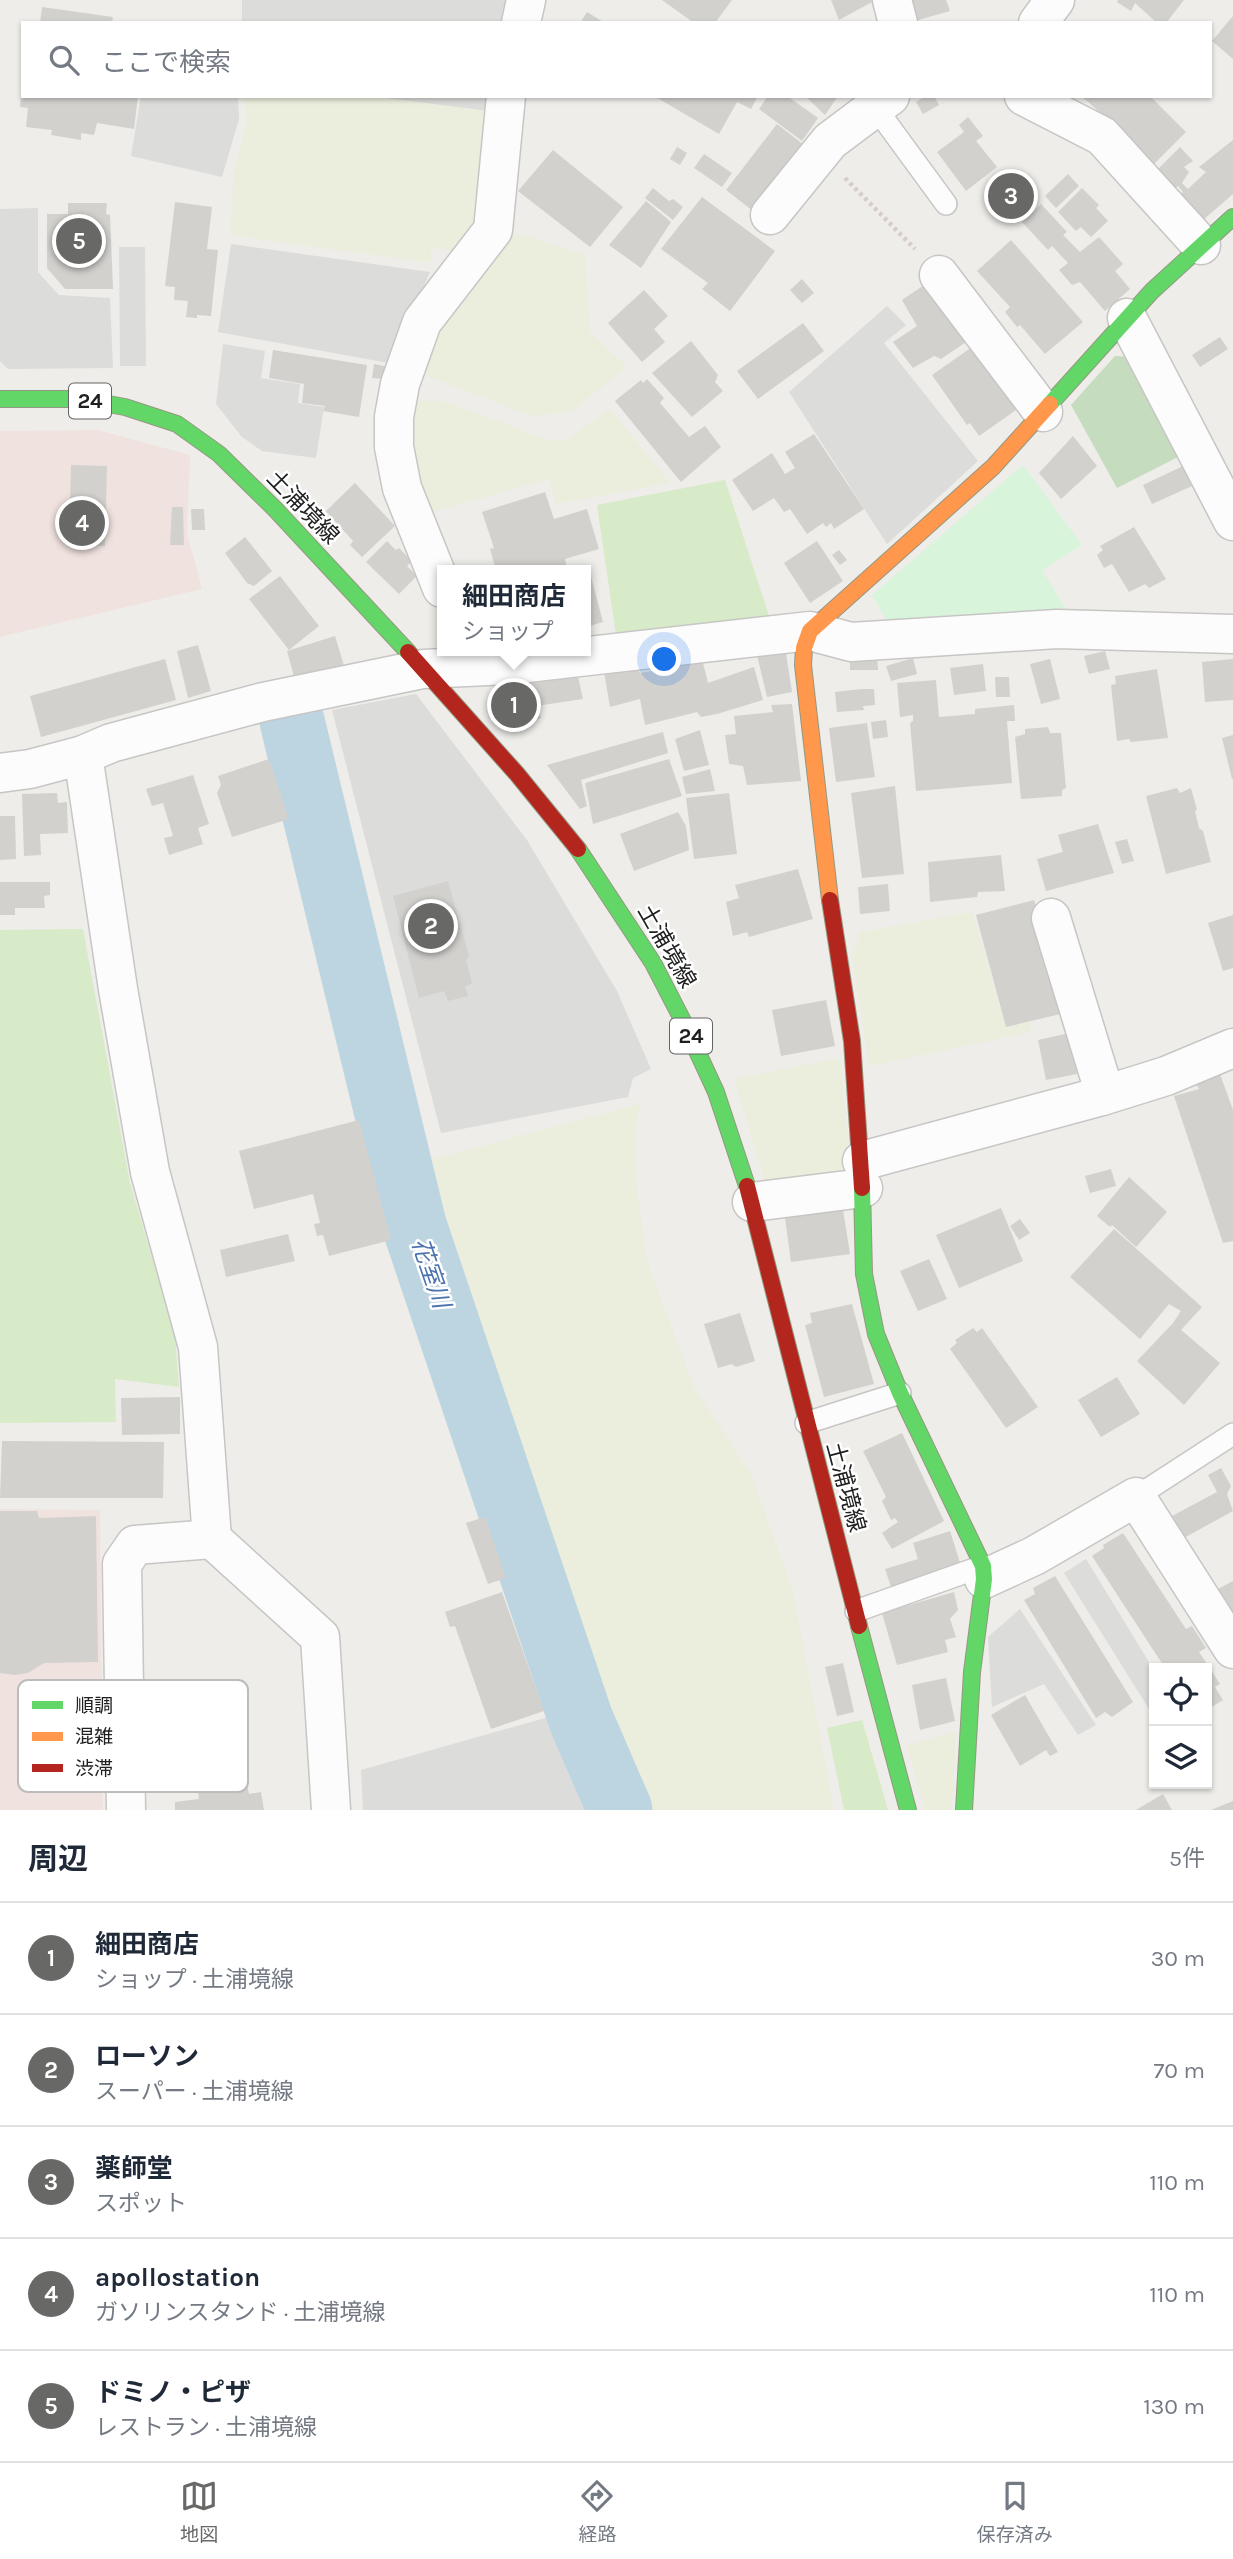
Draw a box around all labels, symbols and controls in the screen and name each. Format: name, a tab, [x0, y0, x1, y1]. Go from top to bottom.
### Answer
search box	[21, 21, 1212, 98]
icon: search	[45, 41, 83, 79]
text: ここで検索	[101, 47, 231, 78]
pin: 3	[988, 170, 1034, 222]
pin: 5	[56, 215, 102, 267]
road number: 24	[69, 384, 111, 418]
street label: 土浦境線	[261, 465, 345, 549]
pin: 4	[59, 497, 105, 549]
popup	[437, 565, 591, 656]
text: 細田商店	[462, 581, 566, 612]
text: ショップ	[462, 618, 554, 645]
your location	[647, 642, 681, 676]
pin: 1	[491, 679, 537, 731]
street label: 土浦境線	[632, 899, 702, 993]
pin: 2	[408, 900, 454, 952]
road number: 24	[670, 1018, 712, 1054]
water label: 花室川	[406, 1234, 457, 1314]
street label: 土浦境線	[821, 1439, 871, 1535]
map controls	[1149, 1663, 1212, 1789]
button: locate	[1149, 1663, 1212, 1726]
legend	[18, 1680, 248, 1792]
text: 順調	[75, 1695, 113, 1717]
text: 混雑	[75, 1726, 113, 1748]
button: layers	[1149, 1726, 1212, 1789]
text: 渋滞	[75, 1758, 113, 1780]
text: 周辺	[28, 1841, 88, 1877]
text: 5件	[1169, 1845, 1205, 1872]
text: 細田商店	[95, 1929, 199, 1960]
text: 1	[47, 1945, 55, 1972]
text: 30 m	[1151, 1945, 1205, 1972]
text: ショップ · 土浦境線	[95, 1966, 294, 1993]
text: ローソン	[95, 2041, 199, 2072]
text: 2	[44, 2057, 58, 2084]
text: 70 m	[1154, 2057, 1205, 2084]
text: スーパー · 土浦境線	[95, 2078, 294, 2105]
text: 薬師堂	[95, 2153, 173, 2184]
text: 3	[44, 2169, 58, 2196]
text: 110 m	[1149, 2169, 1205, 2196]
text: スポット	[95, 2190, 187, 2217]
text: apollostation	[95, 2262, 260, 2293]
text: 4	[44, 2281, 58, 2308]
text: 110 m	[1149, 2281, 1205, 2308]
text: ガソリンスタンド · 土浦境線	[95, 2299, 386, 2326]
text: ドミノ・ピザ	[95, 2377, 251, 2408]
text: 5	[44, 2393, 58, 2420]
text: 130 m	[1143, 2393, 1205, 2420]
text: レストラン · 土浦境線	[95, 2414, 317, 2441]
tab: 地図	[180, 2477, 218, 2546]
tab: 経路	[578, 2477, 617, 2546]
tab: 保存済み	[977, 2477, 1053, 2546]

